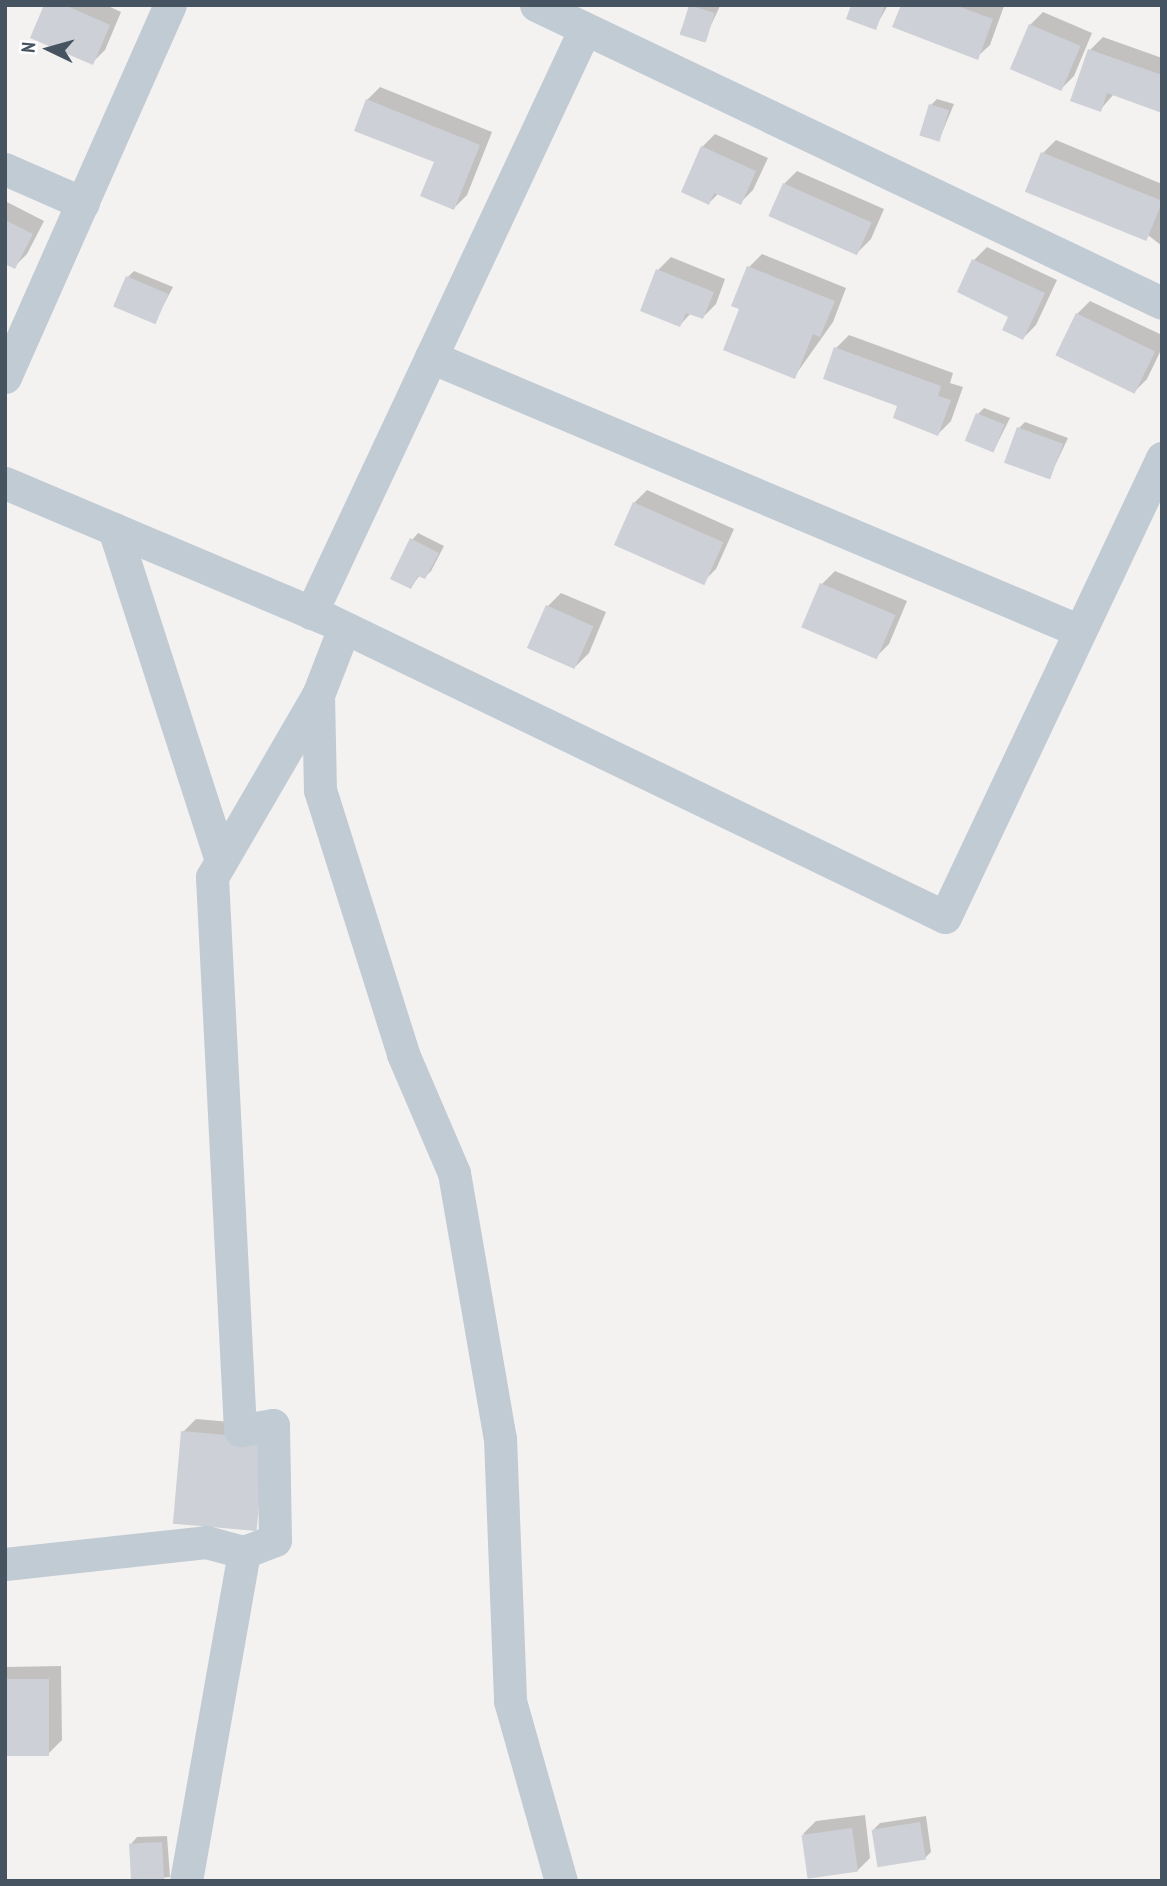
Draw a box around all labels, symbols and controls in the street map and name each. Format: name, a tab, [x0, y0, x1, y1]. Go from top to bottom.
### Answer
north arrow	[14, 14, 84, 84]
text: N	[16, 41, 40, 53]

